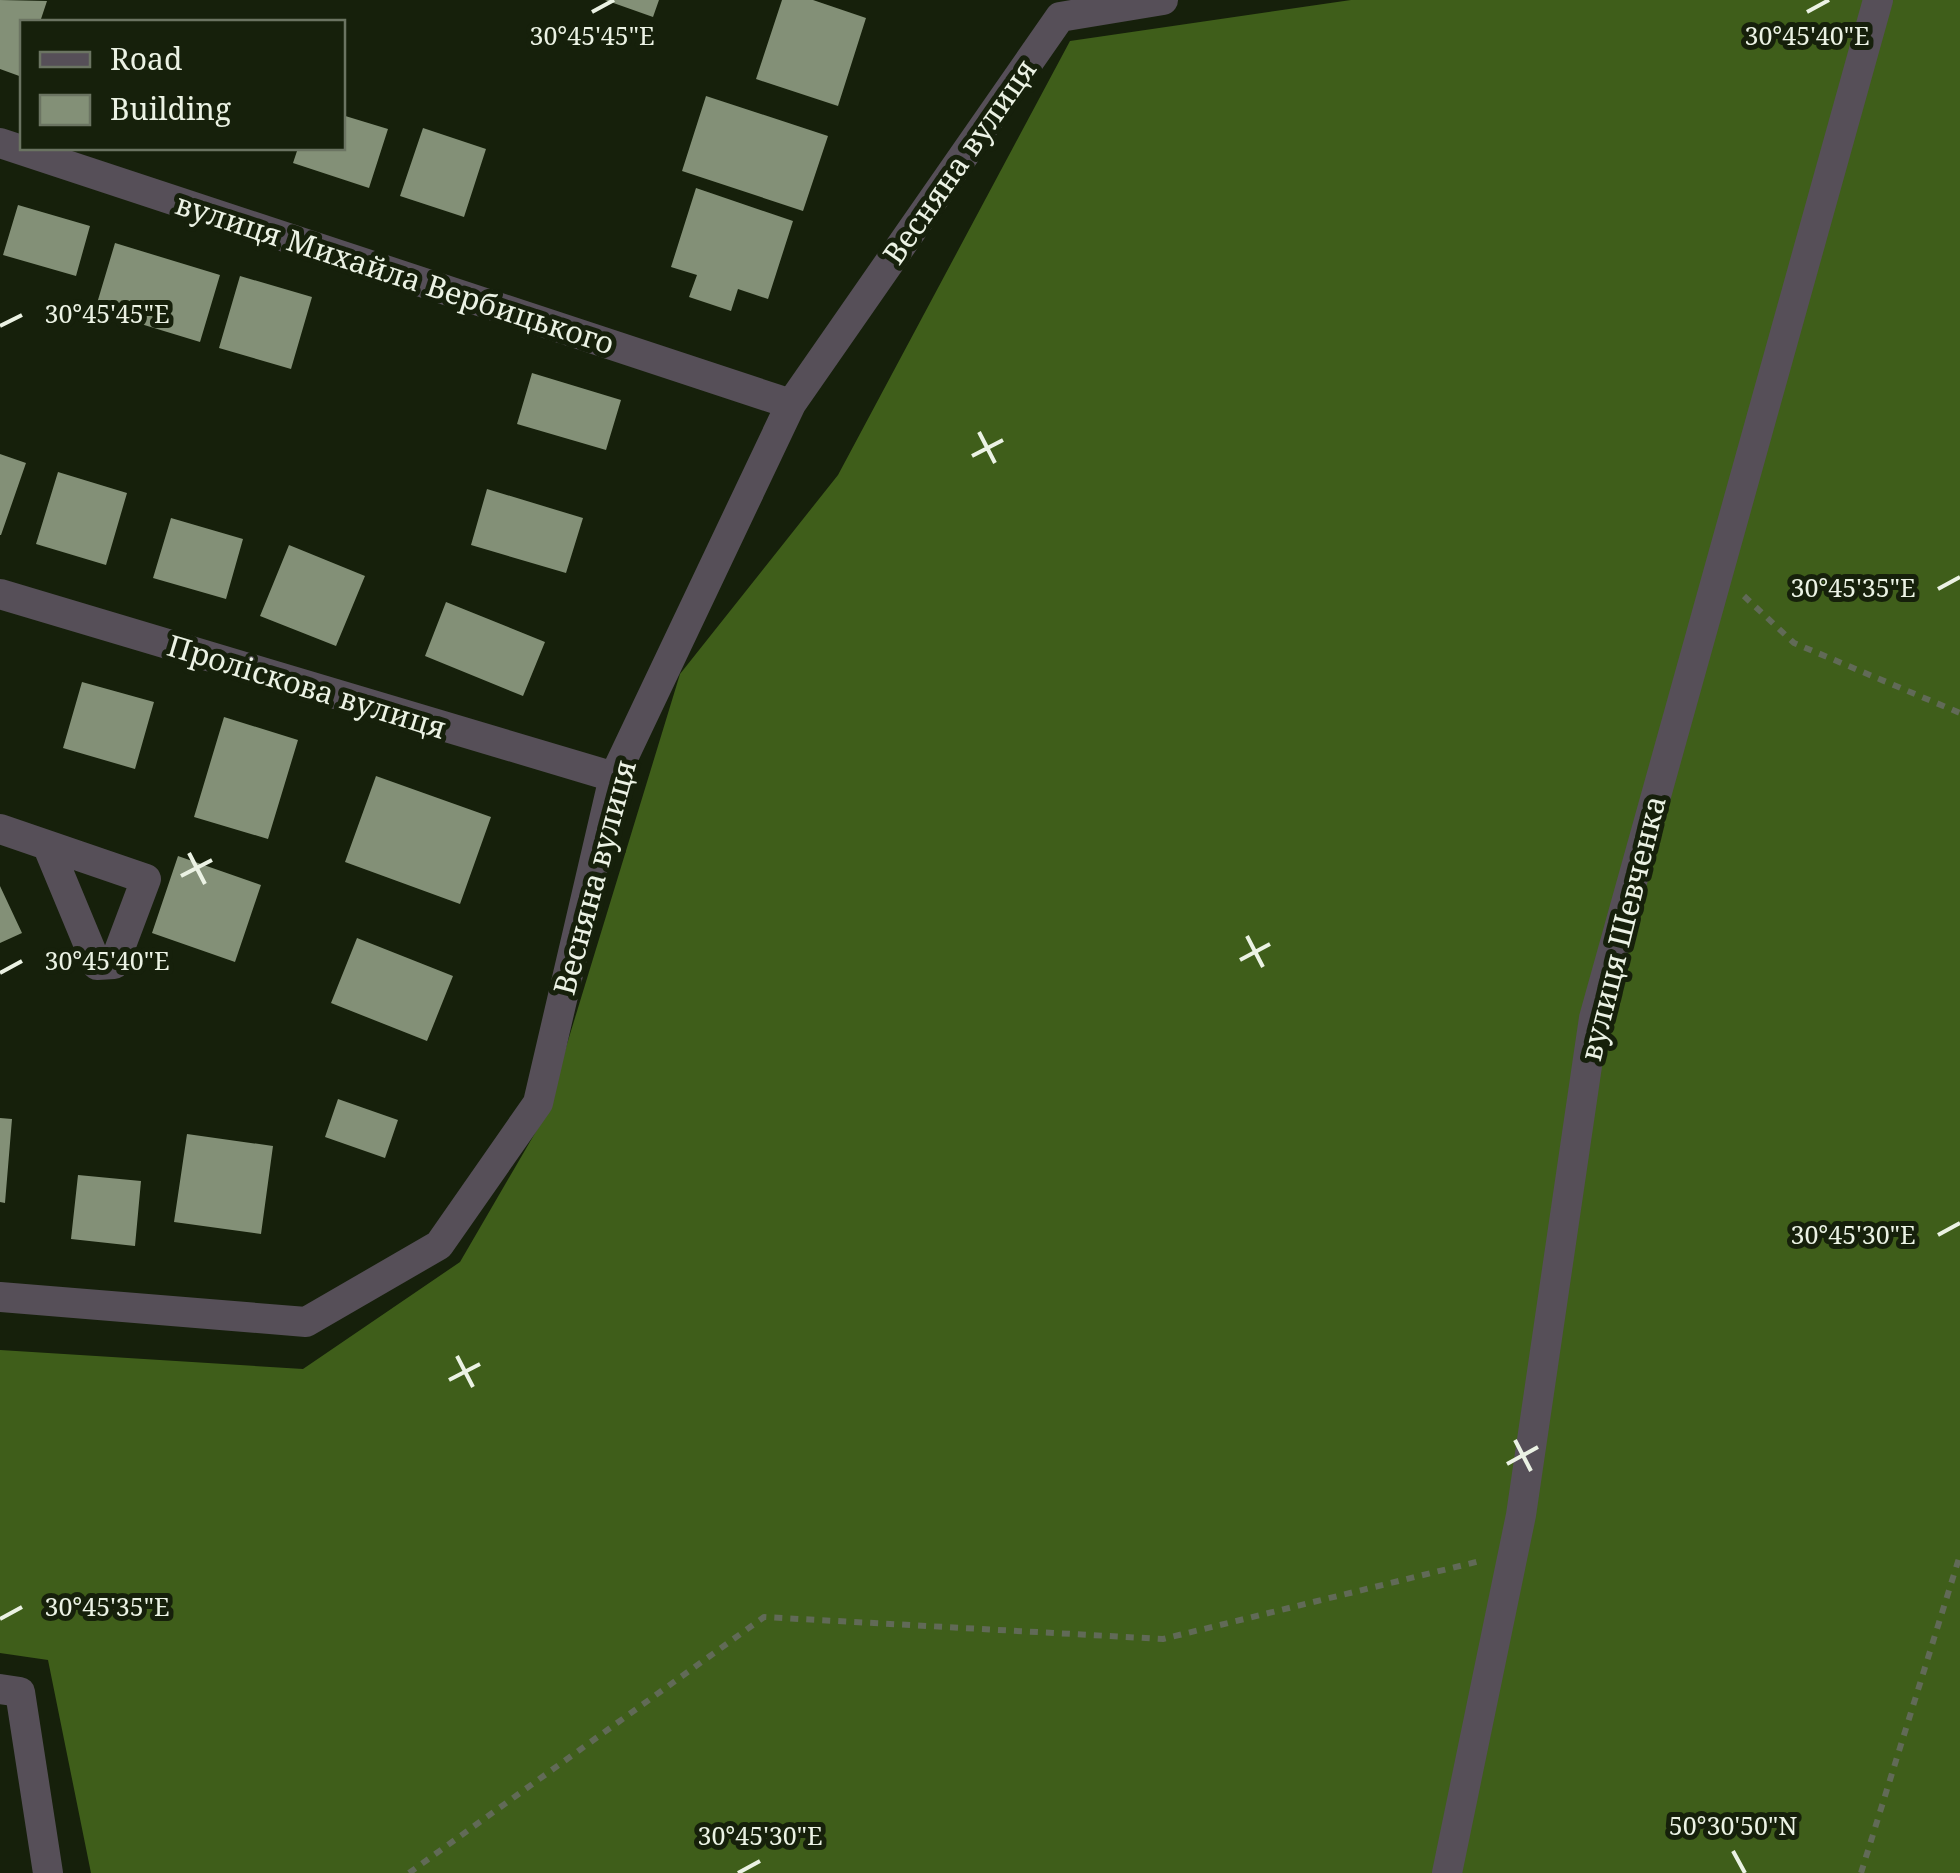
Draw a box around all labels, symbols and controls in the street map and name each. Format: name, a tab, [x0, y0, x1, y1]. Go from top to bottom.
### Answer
text: 30°45'45"E	[529, 18, 655, 52]
text: 30°45'40"E	[1744, 18, 1870, 52]
legend	[20, 20, 345, 150]
text: Road	[110, 38, 182, 79]
street label: Весняна вулиця	[873, 50, 1045, 272]
text: Building	[110, 88, 231, 129]
street label: вулиця Михайла Вербицького	[170, 183, 620, 363]
text: 30°45'45"E	[44, 296, 170, 330]
text: 30°45'35"E	[1790, 570, 1916, 604]
street label: Проліскова вулиця	[163, 624, 451, 748]
street label: Весняна вулиця	[543, 755, 645, 999]
street label: вулиця Шевченка	[1569, 791, 1675, 1065]
text: 30°45'40"E	[44, 943, 170, 977]
text: 30°45'30"E	[1790, 1217, 1916, 1251]
text: 30°45'35"E	[44, 1589, 170, 1623]
text: 50°30'50"N	[1669, 1808, 1797, 1842]
text: 30°45'30"E	[697, 1818, 823, 1852]

